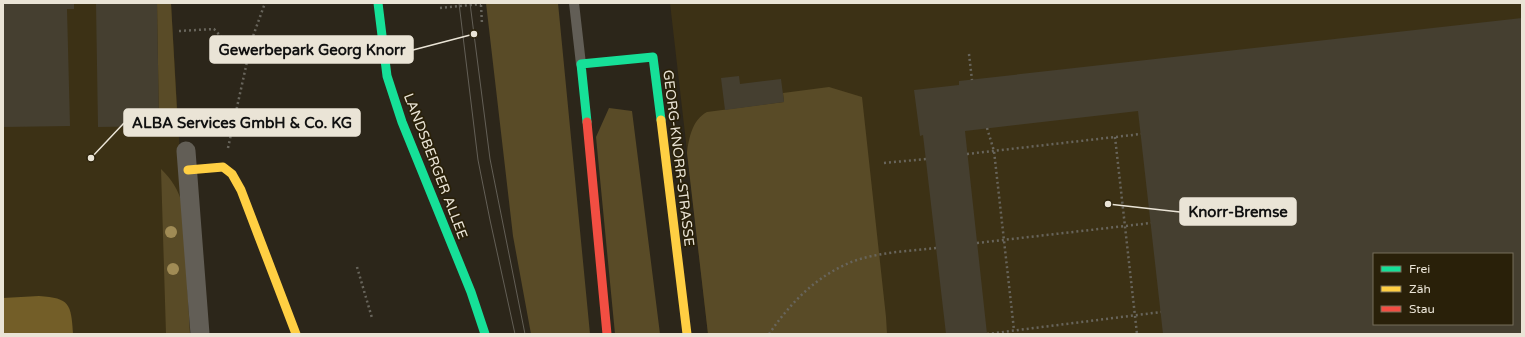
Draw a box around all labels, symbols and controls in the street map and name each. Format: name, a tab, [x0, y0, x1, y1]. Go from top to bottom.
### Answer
callout: Gewerbepark Georg Knorr	[210, 36, 413, 63]
text: Gewerbepark Georg Knorr	[218, 41, 406, 60]
street label: GEORG-KNORR-STRASSE	[659, 69, 698, 247]
street label: LANDSBERGER ALLEE	[400, 91, 471, 242]
callout: ALBA Services GmbH & Co. KG	[124, 109, 360, 136]
text: ALBA Services GmbH & Co. KG	[132, 114, 352, 132]
callout: Knorr-Bremse	[1180, 198, 1296, 225]
text: Knorr-Bremse	[1188, 203, 1288, 221]
legend	[1373, 253, 1513, 325]
text: Frei	[1409, 262, 1430, 276]
text: Zäh	[1409, 282, 1431, 296]
text: Stau	[1409, 302, 1435, 316]

